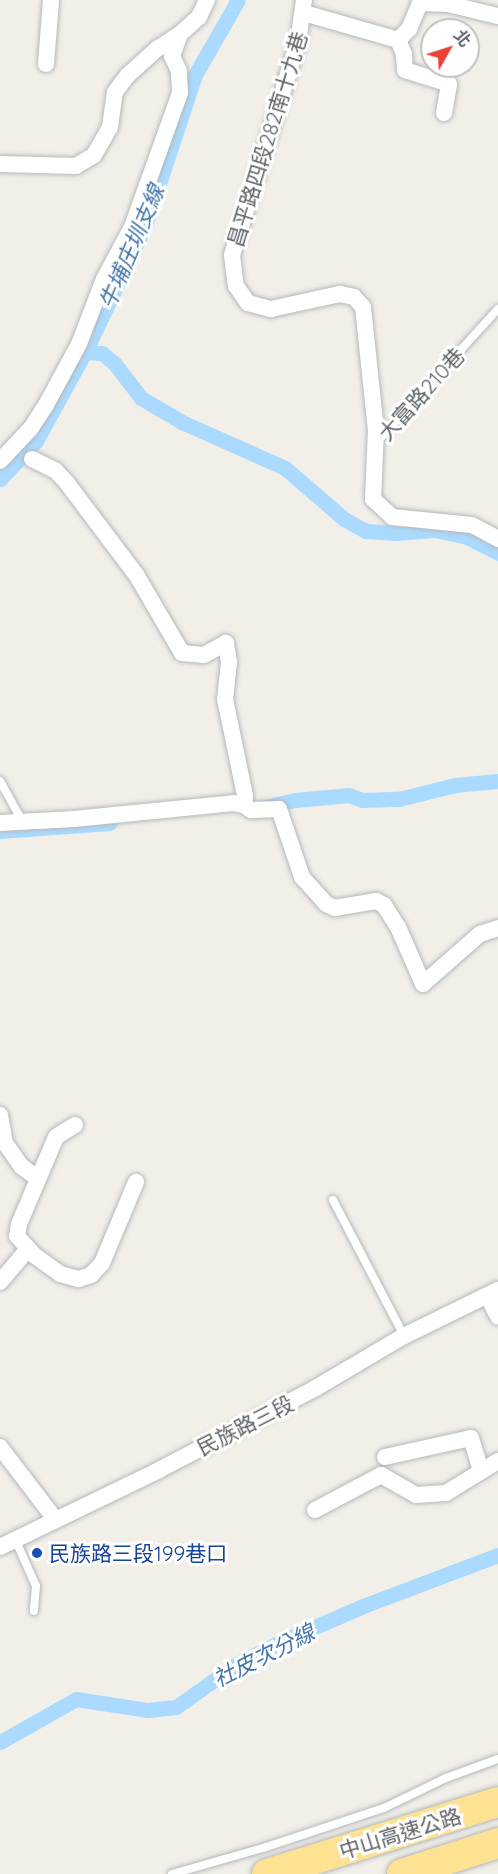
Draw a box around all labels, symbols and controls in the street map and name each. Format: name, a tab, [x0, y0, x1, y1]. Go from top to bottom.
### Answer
north arrow	[420, 18, 480, 78]
text: 北	[450, 25, 475, 50]
street label: 昌平路四段282南十九巷	[222, 28, 312, 250]
water label: 牛埔庄圳支線	[94, 181, 170, 313]
street label: 大富路210巷	[373, 343, 469, 445]
street label: 民族路三段	[193, 1390, 297, 1460]
place label: 民族路三段199巷口	[49, 1540, 227, 1566]
marker: 民族路三段199巷口	[30, 1546, 44, 1560]
water label: 社皮次分線	[209, 1619, 319, 1693]
street label: 中山高速公路	[336, 1803, 464, 1863]

